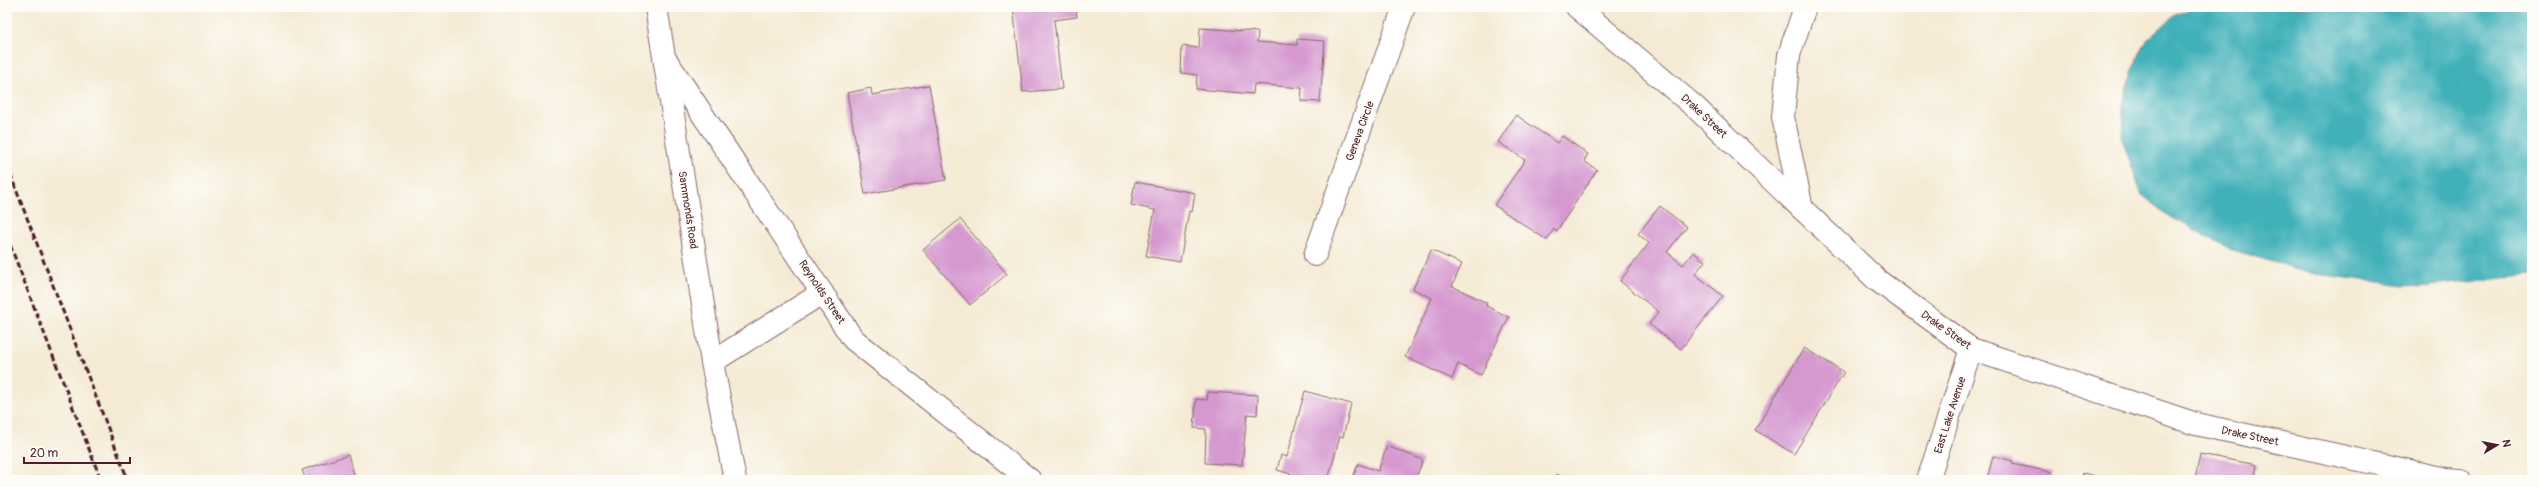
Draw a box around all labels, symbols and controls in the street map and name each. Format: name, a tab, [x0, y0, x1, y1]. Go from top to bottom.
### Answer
street label: Drake Street	[1678, 91, 1730, 141]
street label: Geneva Circle	[1343, 99, 1377, 163]
street label: Sammonds Road	[675, 170, 701, 250]
street label: Reynolds Street	[796, 258, 848, 327]
street label: Drake Street	[1918, 308, 1974, 352]
street label: East Lake Avenue	[1931, 374, 1969, 455]
street label: Drake Street	[2220, 424, 2280, 449]
north arrow	[2477, 425, 2517, 465]
scale bar	[24, 439, 130, 465]
text: N	[2499, 439, 2514, 449]
text: 20 m	[30, 446, 59, 461]

